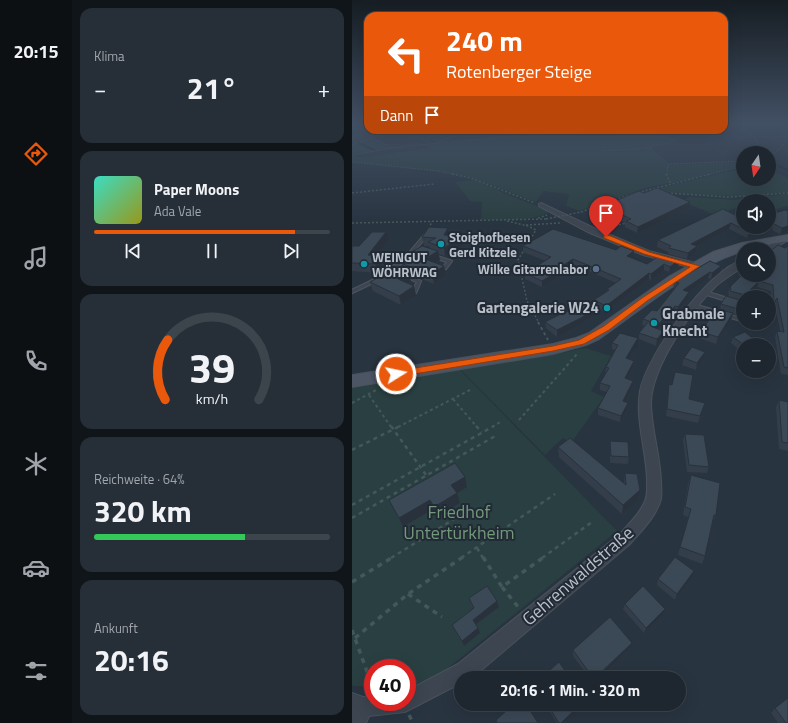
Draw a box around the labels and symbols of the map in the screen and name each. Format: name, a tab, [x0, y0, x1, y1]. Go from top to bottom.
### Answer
north arrow	[736, 146, 776, 186]
pin	[589, 196, 623, 237]
place label: Stoighofbesen Gerd Kitzele	[449, 227, 530, 262]
marker: Stoighofbesen Gerd Kitzele	[436, 239, 446, 249]
place label: WEINGUT WÖHRWAG	[372, 247, 437, 282]
marker: WEINGUT WÖHRWAG	[359, 259, 369, 269]
place label: Wilke Gitarrenlabor	[478, 259, 588, 279]
marker: Wilke Gitarrenlabor	[591, 264, 601, 274]
place label: Gartengalerie W24	[477, 296, 599, 319]
place label: Grabmale Knecht	[662, 302, 725, 342]
marker: Gartengalerie W24	[602, 303, 612, 313]
marker: Grabmale Knecht	[649, 318, 659, 328]
position arrow	[375, 353, 417, 395]
park label: Friedhof Untertürkheim	[403, 498, 515, 546]
street label: Gehrenwaldstraße	[516, 519, 639, 632]
speed limit sign: 40	[364, 659, 416, 711]

